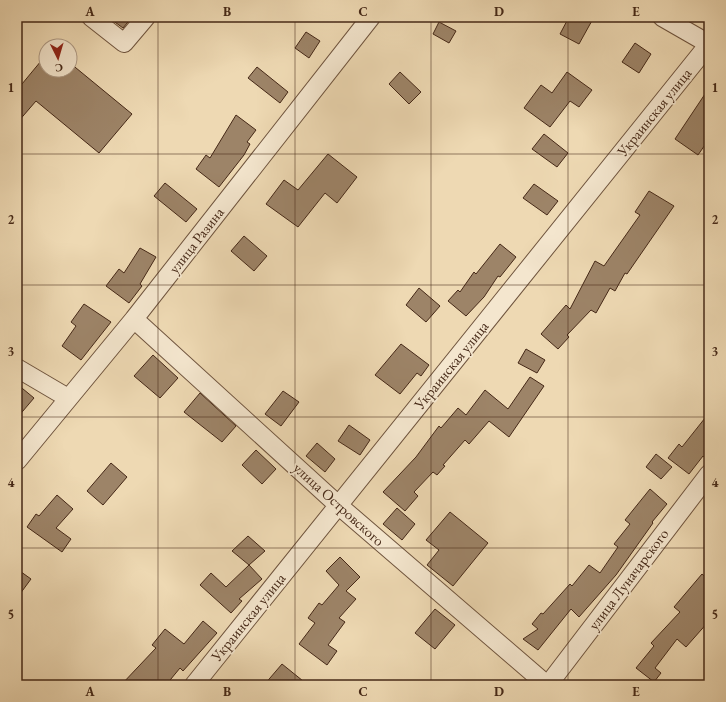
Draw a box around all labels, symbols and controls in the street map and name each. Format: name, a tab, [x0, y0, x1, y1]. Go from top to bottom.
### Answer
text: A	[84, 3, 95, 20]
text: B	[223, 3, 231, 20]
text: C	[358, 3, 368, 20]
text: D	[494, 3, 504, 20]
text: E	[632, 3, 640, 20]
north arrow	[38, 38, 78, 78]
text: С	[54, 61, 63, 75]
street label: Украинская улица	[612, 64, 695, 161]
text: 1	[8, 79, 15, 96]
text: 1	[712, 79, 719, 96]
street label: улица Разина	[164, 203, 228, 277]
text: 2	[8, 211, 15, 228]
text: 2	[712, 211, 719, 228]
street label: Украинская улица	[409, 317, 492, 414]
text: 3	[8, 343, 15, 360]
text: 3	[712, 343, 719, 360]
street label: улица Островского	[289, 458, 389, 550]
text: 4	[8, 474, 15, 491]
text: 4	[712, 474, 719, 491]
street label: улица Луначарского	[584, 524, 672, 634]
street label: Украинская улица	[206, 569, 289, 666]
text: 5	[8, 606, 14, 623]
text: 5	[712, 606, 718, 623]
text: A	[84, 683, 95, 700]
text: B	[223, 683, 231, 700]
text: C	[358, 683, 368, 700]
text: D	[494, 683, 504, 700]
text: E	[632, 683, 640, 700]

